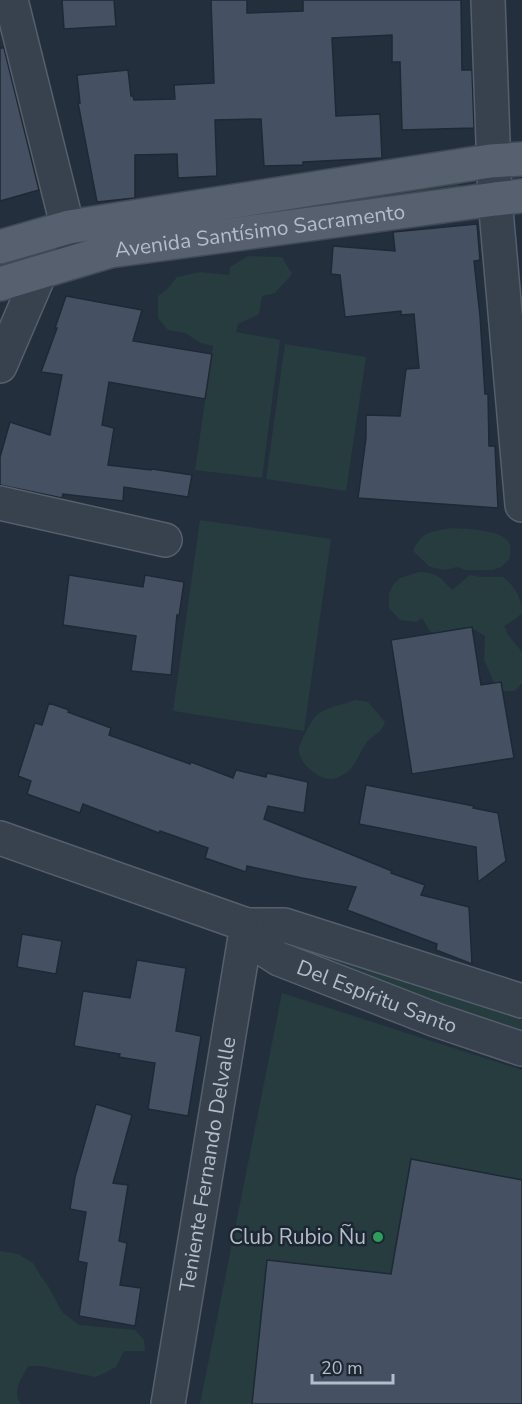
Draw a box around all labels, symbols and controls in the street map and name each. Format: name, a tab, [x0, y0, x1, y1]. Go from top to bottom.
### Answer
street label: Avenida Santísimo Sacramento	[113, 197, 407, 264]
street label: Del Espíritu Santo	[293, 953, 461, 1040]
street label: Teniente Fernando Delvalle	[173, 1035, 242, 1294]
place label: Club Rubio Ñu	[229, 1223, 366, 1251]
marker: Club Rubio Ñu	[371, 1230, 385, 1244]
scale bar	[312, 1347, 393, 1385]
text: 20 m	[321, 1356, 363, 1380]

